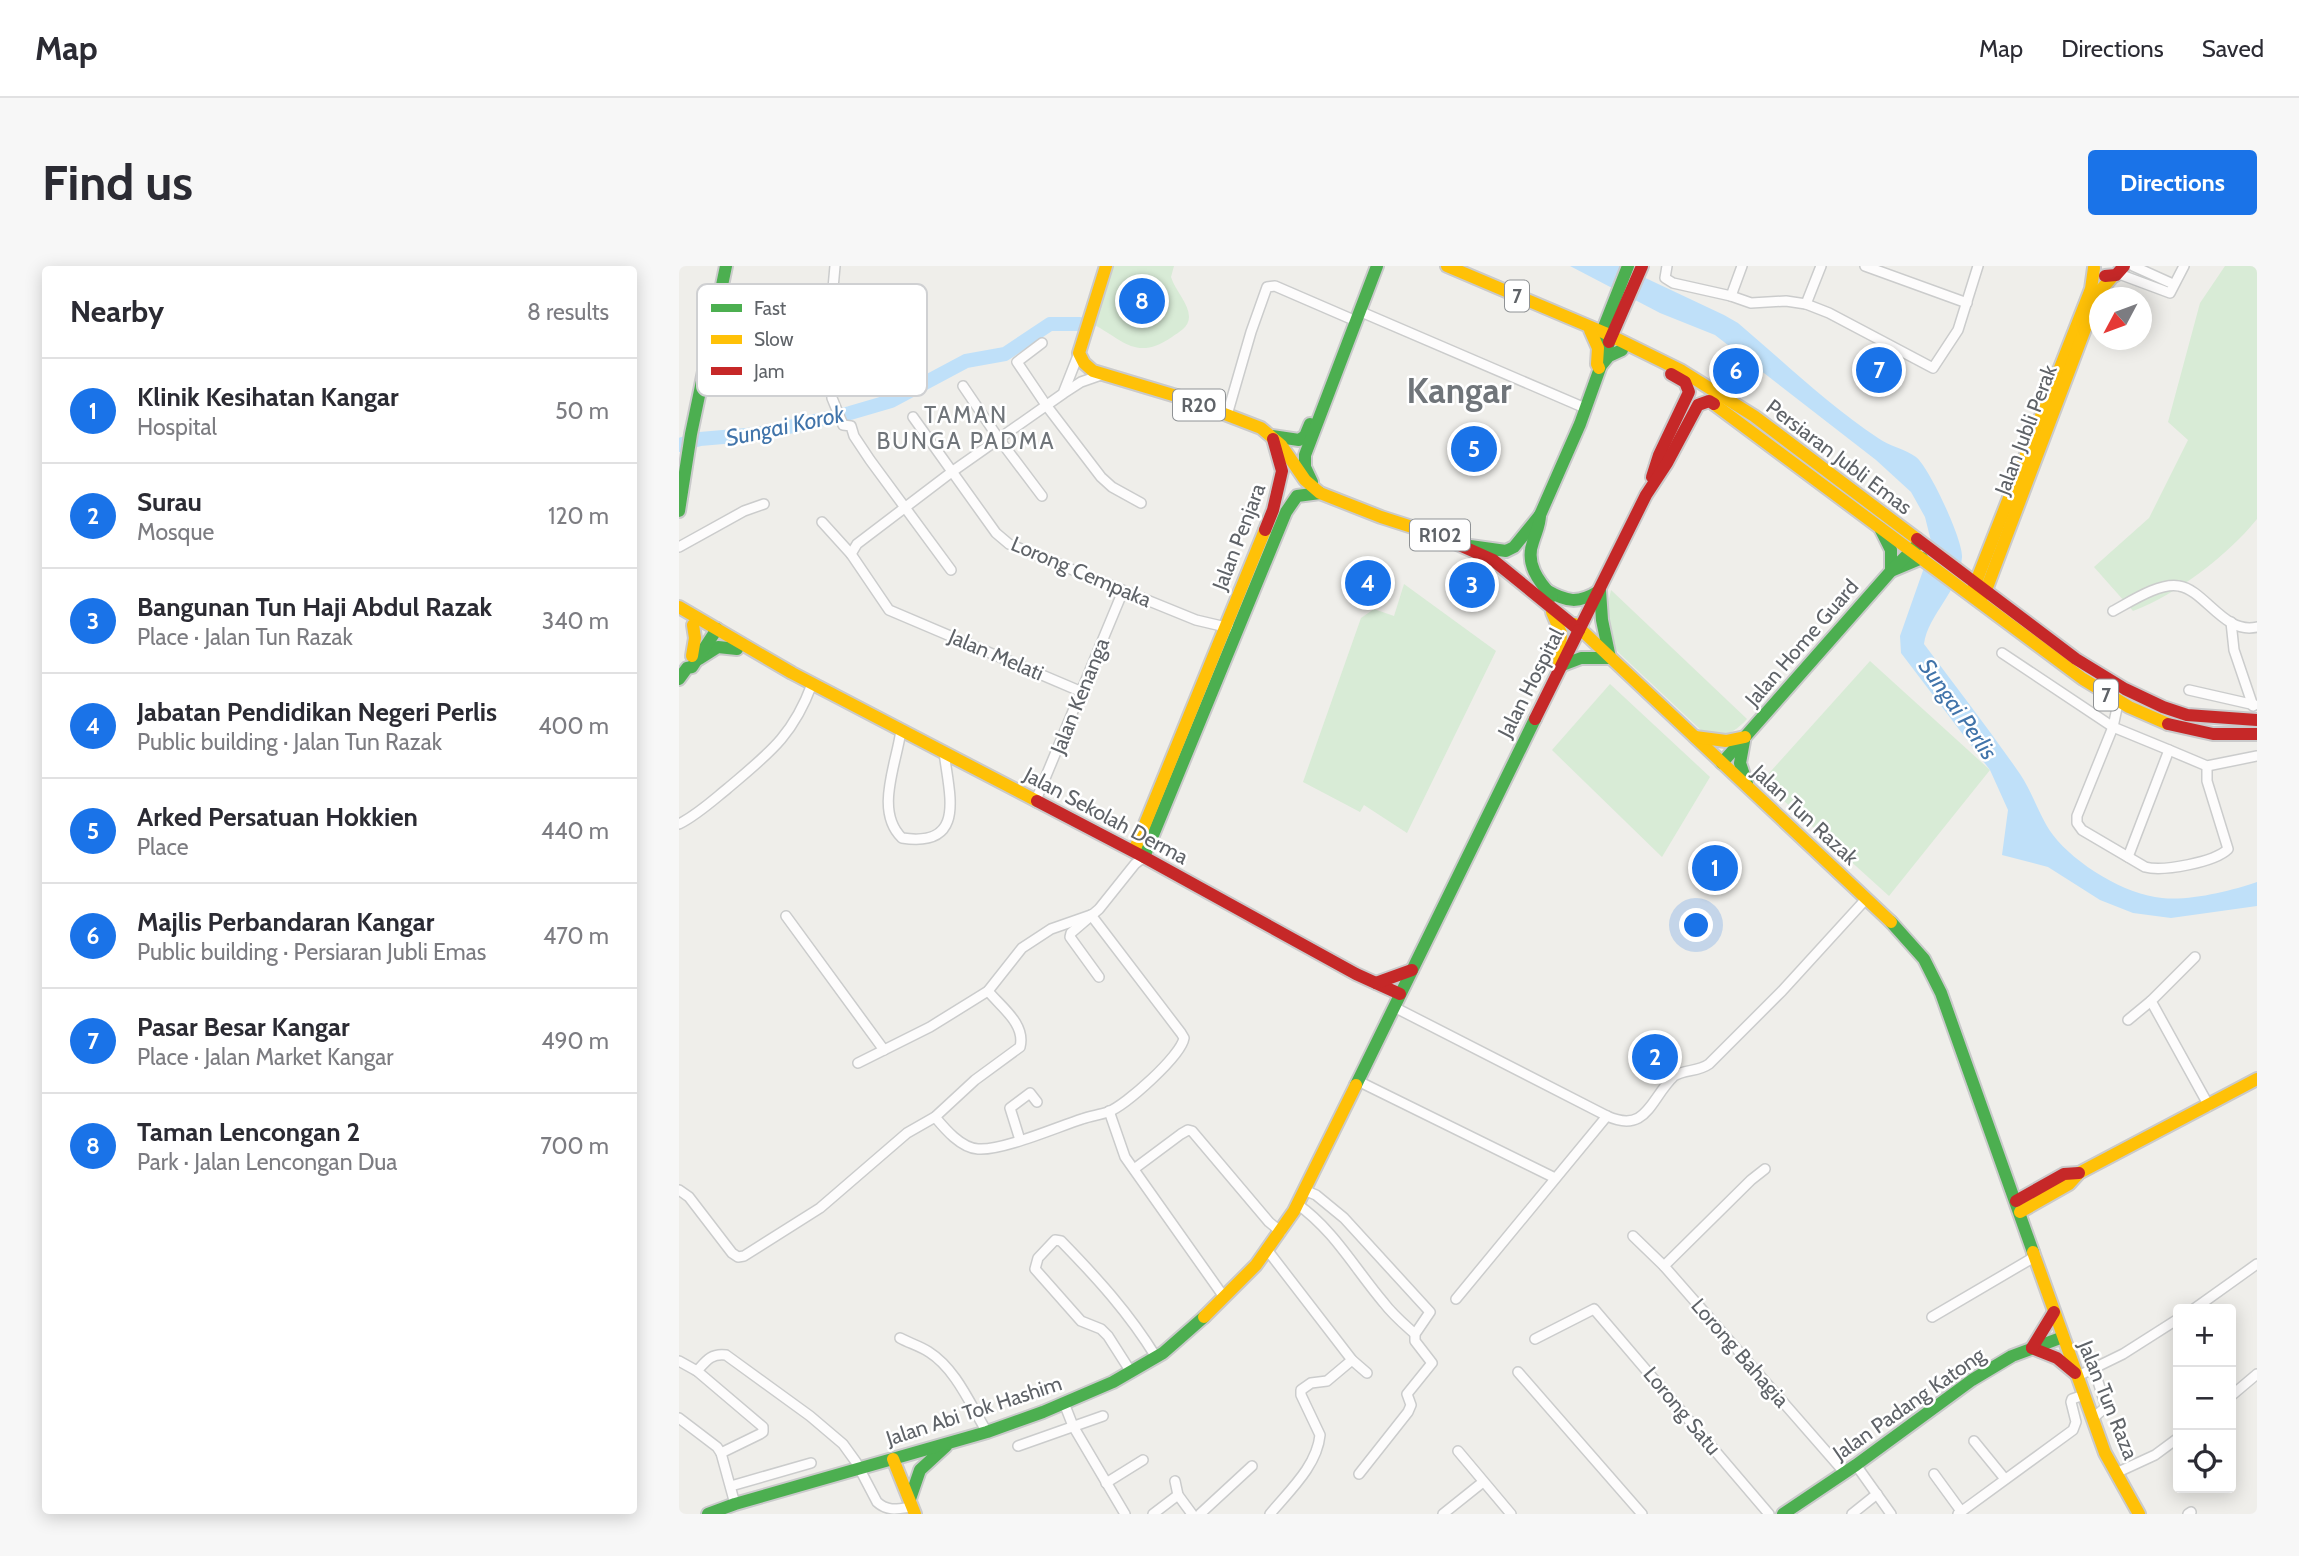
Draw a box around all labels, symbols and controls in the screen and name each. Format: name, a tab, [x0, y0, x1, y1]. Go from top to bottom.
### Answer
text: Map	[35, 28, 98, 68]
text: Map	[1979, 34, 2023, 63]
text: Directions	[2061, 34, 2164, 63]
text: Saved	[2202, 34, 2264, 63]
button: Directions	[2088, 150, 2257, 215]
text: Find us	[42, 153, 193, 212]
pin: 8	[1119, 275, 1165, 327]
road number: 7	[1505, 280, 1529, 312]
legend	[697, 284, 927, 396]
north arrow	[2089, 287, 2152, 350]
text: Nearby	[70, 293, 164, 330]
text: Fast	[754, 297, 787, 320]
text: 8 results	[527, 298, 609, 326]
text: Slow	[754, 328, 794, 351]
pin: 7	[1856, 344, 1902, 396]
pin: 6	[1713, 345, 1759, 397]
text: Jam	[753, 360, 784, 383]
street label: Jalan Jubli Perak	[1989, 361, 2062, 499]
district label: Kangar	[1406, 369, 1512, 412]
text: Klinik Kesihatan Kangar	[137, 381, 399, 413]
road number: R20	[1173, 390, 1225, 420]
street label: Persiaran Jubli Emas	[1762, 394, 1917, 520]
text: 1	[89, 397, 97, 425]
text: 50 m	[555, 397, 609, 425]
water label: Sungai Korok	[723, 400, 848, 452]
district label: TAMAN BUNGA PADMA	[876, 401, 1056, 455]
text: Hospital	[137, 413, 217, 441]
pin: 5	[1451, 423, 1497, 475]
street label: Jalan Penjara	[1206, 480, 1271, 595]
text: Surau	[137, 486, 202, 518]
text: 2	[87, 502, 99, 530]
text: 120 m	[548, 502, 609, 530]
text: Mosque	[137, 518, 214, 546]
road number: R102	[1410, 520, 1470, 550]
street label: Lorong Cempaka	[1007, 531, 1155, 612]
pin: 4	[1345, 557, 1391, 609]
pin: 3	[1449, 559, 1495, 611]
street label: Jalan Home Guard	[1739, 574, 1863, 712]
text: Bangunan Tun Haji Abdul Razak	[137, 591, 492, 623]
text: 3	[87, 607, 99, 635]
text: 340 m	[542, 607, 609, 635]
text: Place · Jalan Tun Razak	[137, 623, 353, 651]
street label: Jalan Melati	[944, 623, 1047, 686]
street label: Jalan Hospital	[1492, 624, 1569, 743]
street label: Jalan Kenanga	[1045, 634, 1114, 758]
water label: Sungai Perlis	[1913, 653, 2003, 765]
road number: 7	[2094, 680, 2118, 710]
text: Jabatan Pendidikan Negeri Perlis	[137, 696, 497, 728]
text: 4	[86, 712, 100, 740]
text: 400 m	[538, 712, 609, 740]
text: Public building · Jalan Tun Razak	[137, 728, 442, 756]
street label: Jalan Tun Razak	[1747, 759, 1864, 870]
street label: Jalan Sekolah Derma	[1019, 761, 1193, 869]
text: Arked Persatuan Hokkien	[137, 801, 418, 833]
text: 5	[87, 817, 99, 845]
text: 440 m	[541, 817, 609, 845]
text: Place	[137, 833, 189, 861]
pin: 1	[1692, 842, 1738, 894]
text: Majlis Perbandaran Kangar	[137, 906, 434, 938]
your location	[1679, 908, 1713, 942]
text: 6	[87, 922, 99, 950]
text: 470 m	[543, 922, 609, 950]
text: Public building · Persiaran Jubli Emas	[137, 938, 486, 966]
text: Pasar Besar Kangar	[137, 1011, 350, 1043]
text: 7	[87, 1027, 99, 1055]
text: 490 m	[541, 1027, 609, 1055]
pin: 2	[1632, 1031, 1678, 1083]
text: Place · Jalan Market Kangar	[137, 1043, 394, 1071]
text: Taman Lencongan 2	[137, 1116, 360, 1148]
text: 8	[86, 1132, 100, 1160]
text: 700 m	[540, 1132, 609, 1160]
text: Park · Jalan Lencongan Dua	[137, 1148, 397, 1176]
street label: Lorong Bahagia	[1686, 1293, 1794, 1412]
map controls	[2173, 1304, 2236, 1493]
button: +	[2173, 1304, 2236, 1367]
street label: Jalan Tun Raza	[2073, 1336, 2144, 1463]
street label: Jalan Padang Katong	[1827, 1342, 1990, 1466]
street label: Lorong Satu	[1638, 1362, 1726, 1460]
button: −	[2173, 1367, 2236, 1430]
street label: Jalan Abi Tok Hashim	[882, 1370, 1065, 1451]
button: locate	[2173, 1430, 2236, 1493]

